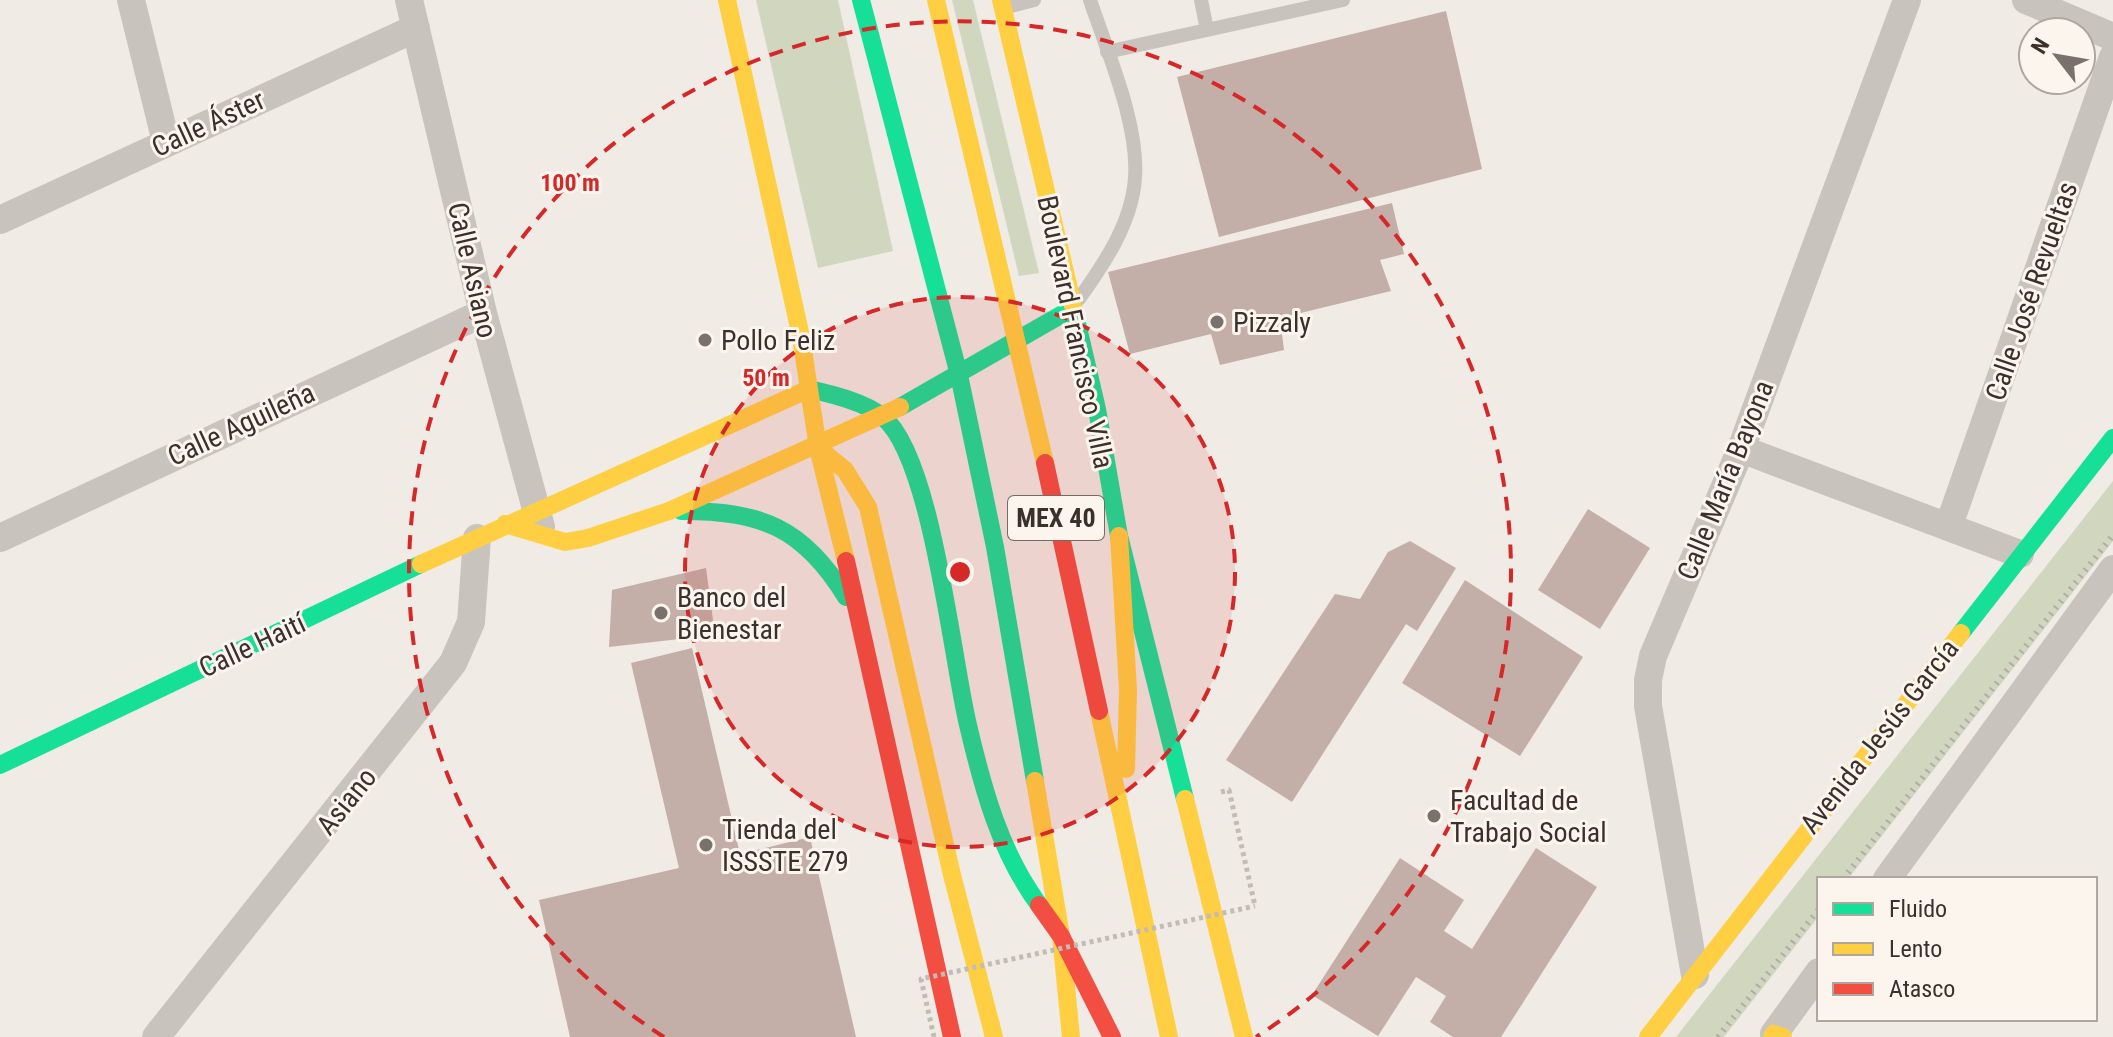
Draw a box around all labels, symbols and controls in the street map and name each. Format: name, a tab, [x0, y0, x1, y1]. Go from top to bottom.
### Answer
north arrow	[2017, 16, 2097, 96]
text: N	[2026, 34, 2054, 58]
street label: Calle Áster	[147, 83, 270, 164]
text: 100 m	[540, 169, 600, 197]
street label: Calle José Revueltas	[1979, 178, 2084, 405]
street label: Boulevard Francisco Villa	[1030, 193, 1121, 472]
street label: Calle Asiano	[441, 199, 504, 341]
place label: Pizzaly	[1233, 306, 1311, 339]
marker: Pizzaly	[1208, 313, 1226, 331]
place label: Pollo Feliz	[721, 324, 835, 357]
marker: Pollo Feliz	[696, 331, 714, 349]
text: 50 m	[742, 364, 790, 392]
street label: Calle Aguileña	[163, 376, 320, 473]
street label: Calle María Bayona	[1670, 376, 1781, 585]
road number: MEX 40	[1008, 496, 1104, 540]
centre of rings	[946, 558, 974, 586]
place label: Banco del Bienestar	[677, 581, 786, 646]
marker: Banco del Bienestar	[652, 604, 670, 622]
street label: Calle Haití	[194, 606, 312, 684]
street label: Avenida Jesús García	[1793, 633, 1965, 840]
street label: Asiano	[310, 761, 383, 841]
place label: Facultad de Trabajo Social	[1450, 784, 1607, 849]
marker: Facultad de Trabajo Social	[1425, 807, 1443, 825]
place label: Tienda del ISSSTE 279	[722, 813, 849, 878]
marker: Tienda del ISSSTE 279	[697, 836, 715, 854]
legend	[1817, 877, 2097, 1021]
text: Fluido	[1889, 895, 1947, 923]
text: Lento	[1889, 935, 1942, 963]
text: Atasco	[1889, 975, 1955, 1003]

